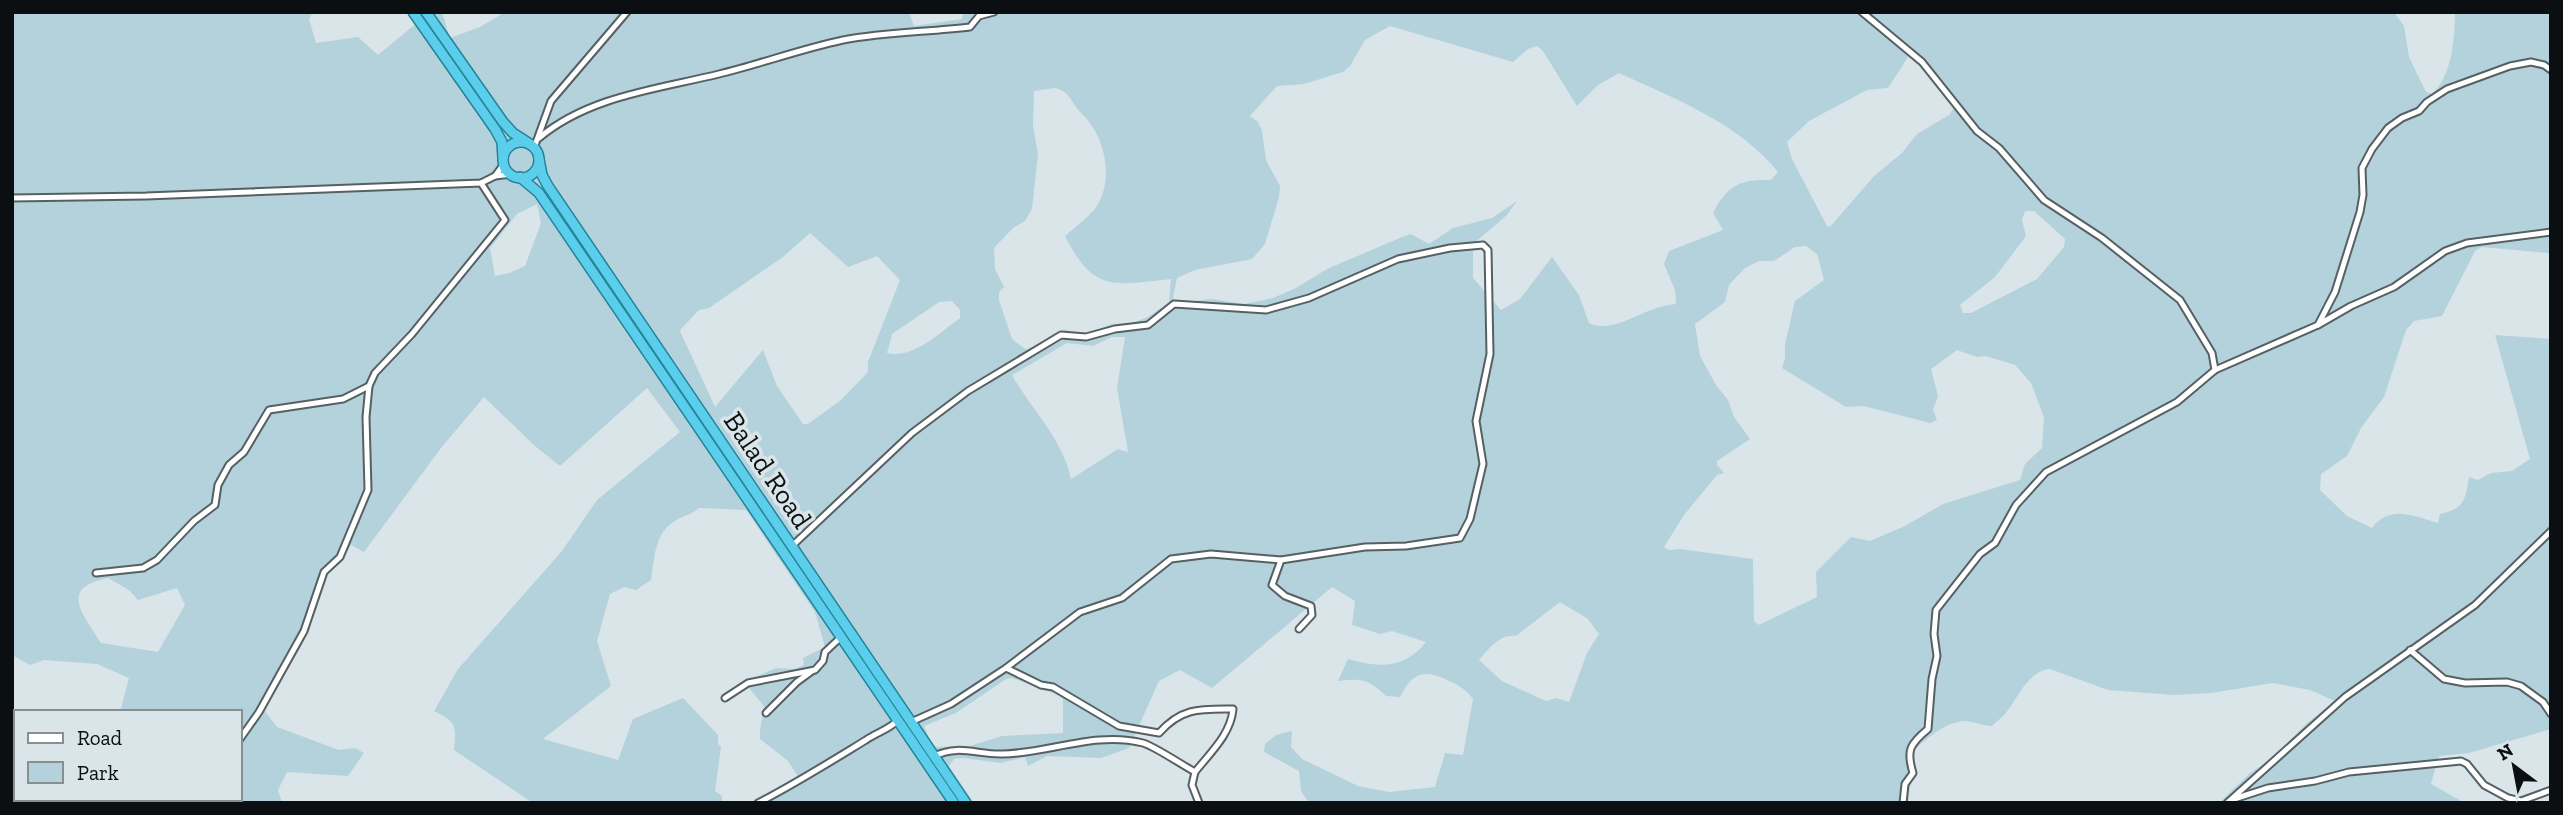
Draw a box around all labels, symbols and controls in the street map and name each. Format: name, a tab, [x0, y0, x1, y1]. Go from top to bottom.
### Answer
street label: Balad Road	[717, 405, 819, 535]
legend	[14, 710, 242, 801]
text: Road	[77, 725, 123, 750]
north arrow	[2479, 731, 2549, 801]
text: N	[2493, 738, 2517, 766]
text: Park	[77, 760, 119, 785]

